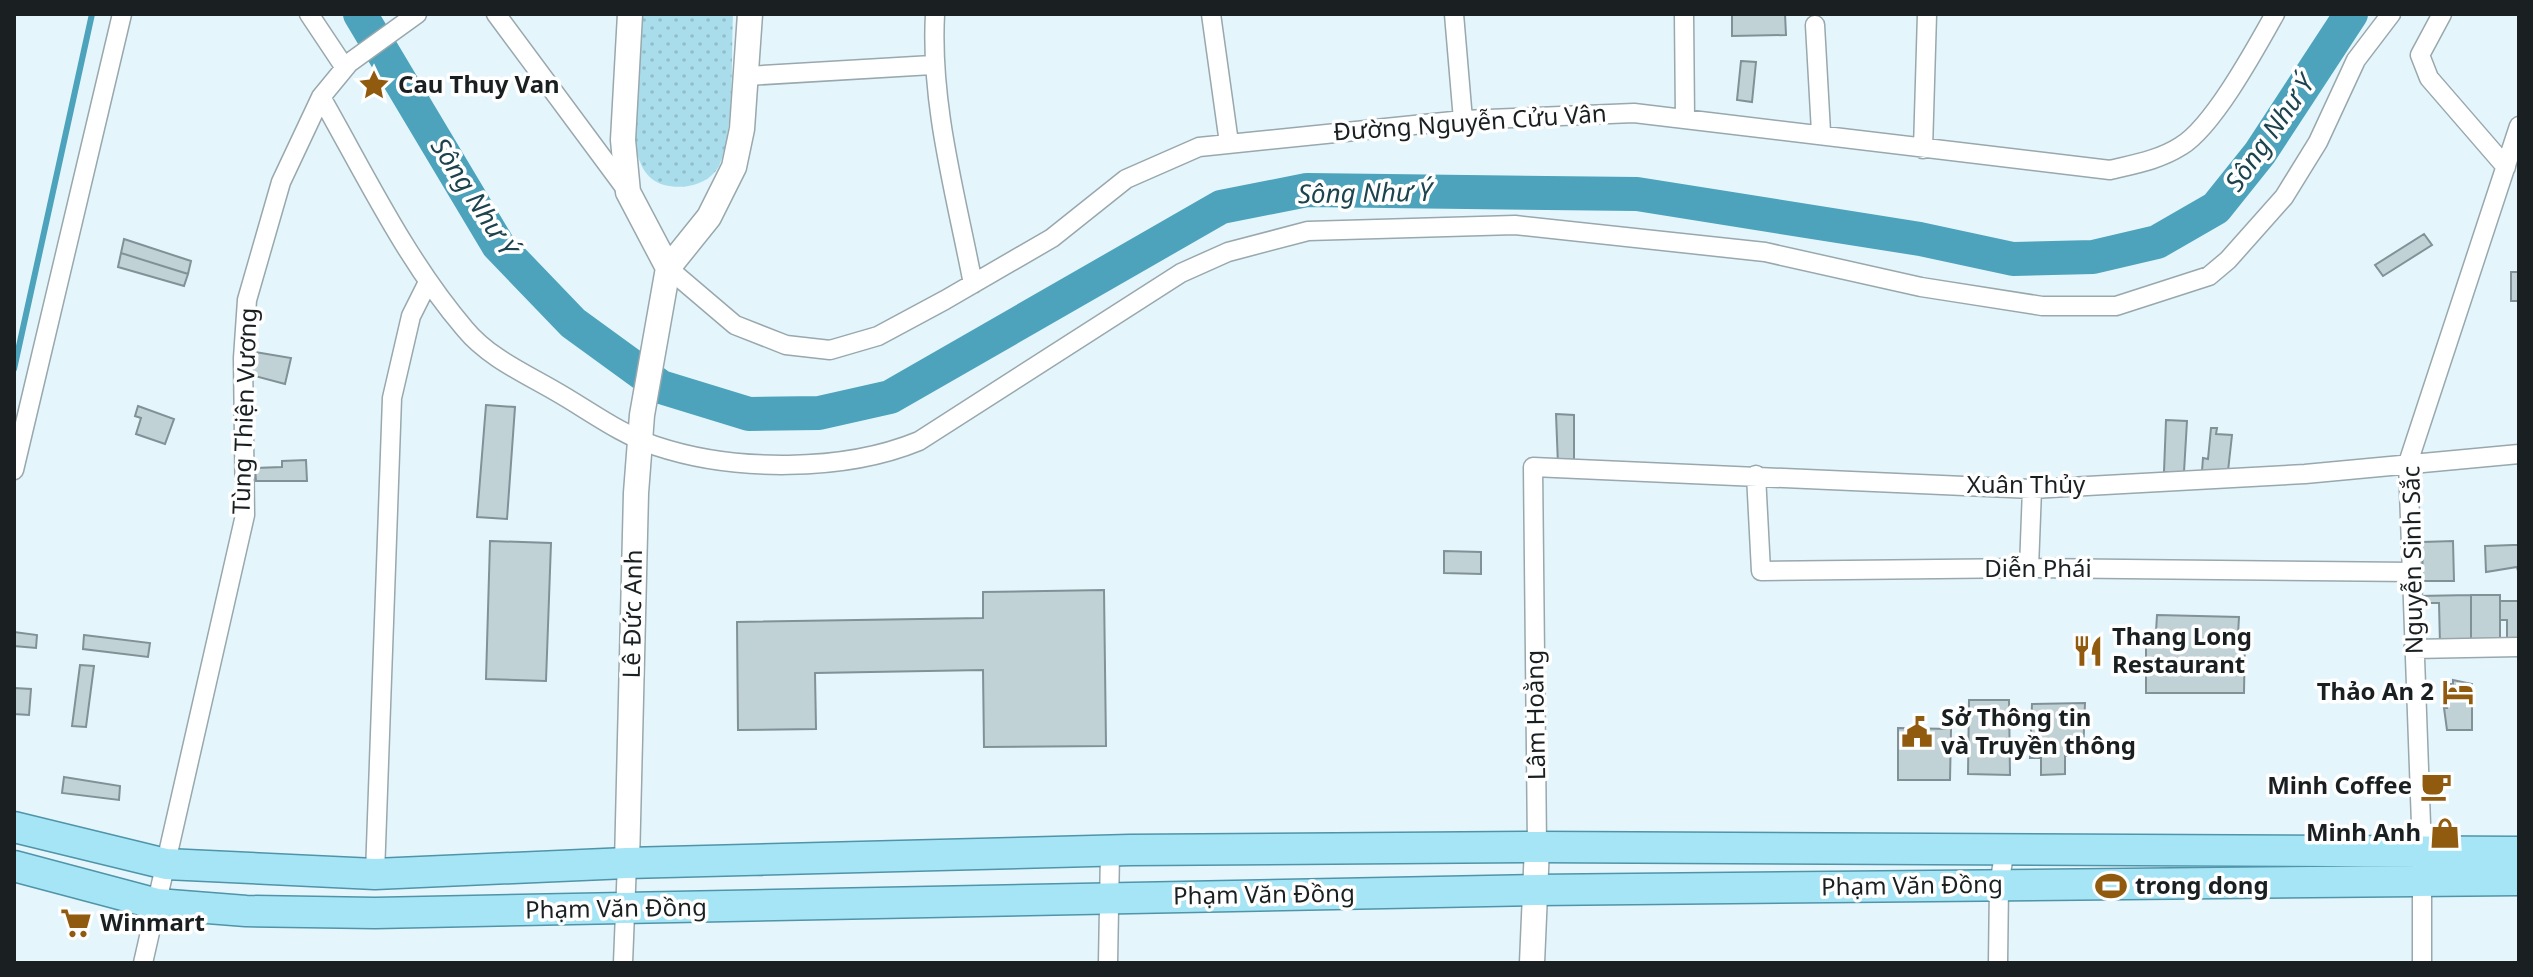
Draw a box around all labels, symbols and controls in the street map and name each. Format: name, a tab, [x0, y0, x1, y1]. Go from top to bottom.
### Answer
water label: Sông Như Ý	[2216, 65, 2324, 198]
place label: Cau Thuy Van	[398, 67, 560, 100]
place icon: Cau Thuy Van	[357, 68, 391, 102]
street label: Đường Nguyễn Cửu Vân	[1332, 96, 1608, 148]
water label: Sông Như Ý	[423, 130, 528, 265]
water label: Sông Như Ý	[1298, 173, 1435, 211]
street label: Tùng Thiện Vương	[223, 307, 264, 515]
street label: Nguyễn Sinh Sắc	[2393, 466, 2430, 654]
street label: Xuân Thủy	[1967, 467, 2086, 500]
street label: Lê Đức Anh	[614, 549, 649, 679]
street label: Diễn Phái	[1984, 551, 2092, 584]
place label: Thang Long Restaurant	[2112, 619, 2252, 680]
restaurant icon: Thang Long Restaurant	[2071, 634, 2105, 668]
street label: Lâm Hoằng	[1517, 650, 1552, 780]
place label: Thảo An 2	[2317, 674, 2434, 707]
hotel icon: Thảo An 2	[2441, 675, 2475, 709]
place label: Sở Thông tin và Truyền thông	[1941, 700, 2136, 761]
public building icon: Sở Thông tin và Truyền thông	[1900, 715, 1934, 749]
place label: Minh Coffee	[2267, 768, 2412, 801]
cafe icon: Minh Coffee	[2419, 769, 2453, 803]
place label: Minh Anh	[2306, 815, 2421, 848]
shop icon: Minh Anh	[2428, 816, 2462, 850]
street label: Phạm Văn Đồng	[1821, 866, 2003, 903]
place label: trong dong	[2135, 868, 2269, 901]
sports icon: trong dong	[2094, 869, 2128, 903]
street label: Phạm Văn Đồng	[1173, 875, 1355, 912]
street label: Phạm Văn Đồng	[525, 889, 707, 926]
place label: Winmart	[100, 905, 205, 938]
supermarket icon: Winmart	[59, 906, 93, 940]

